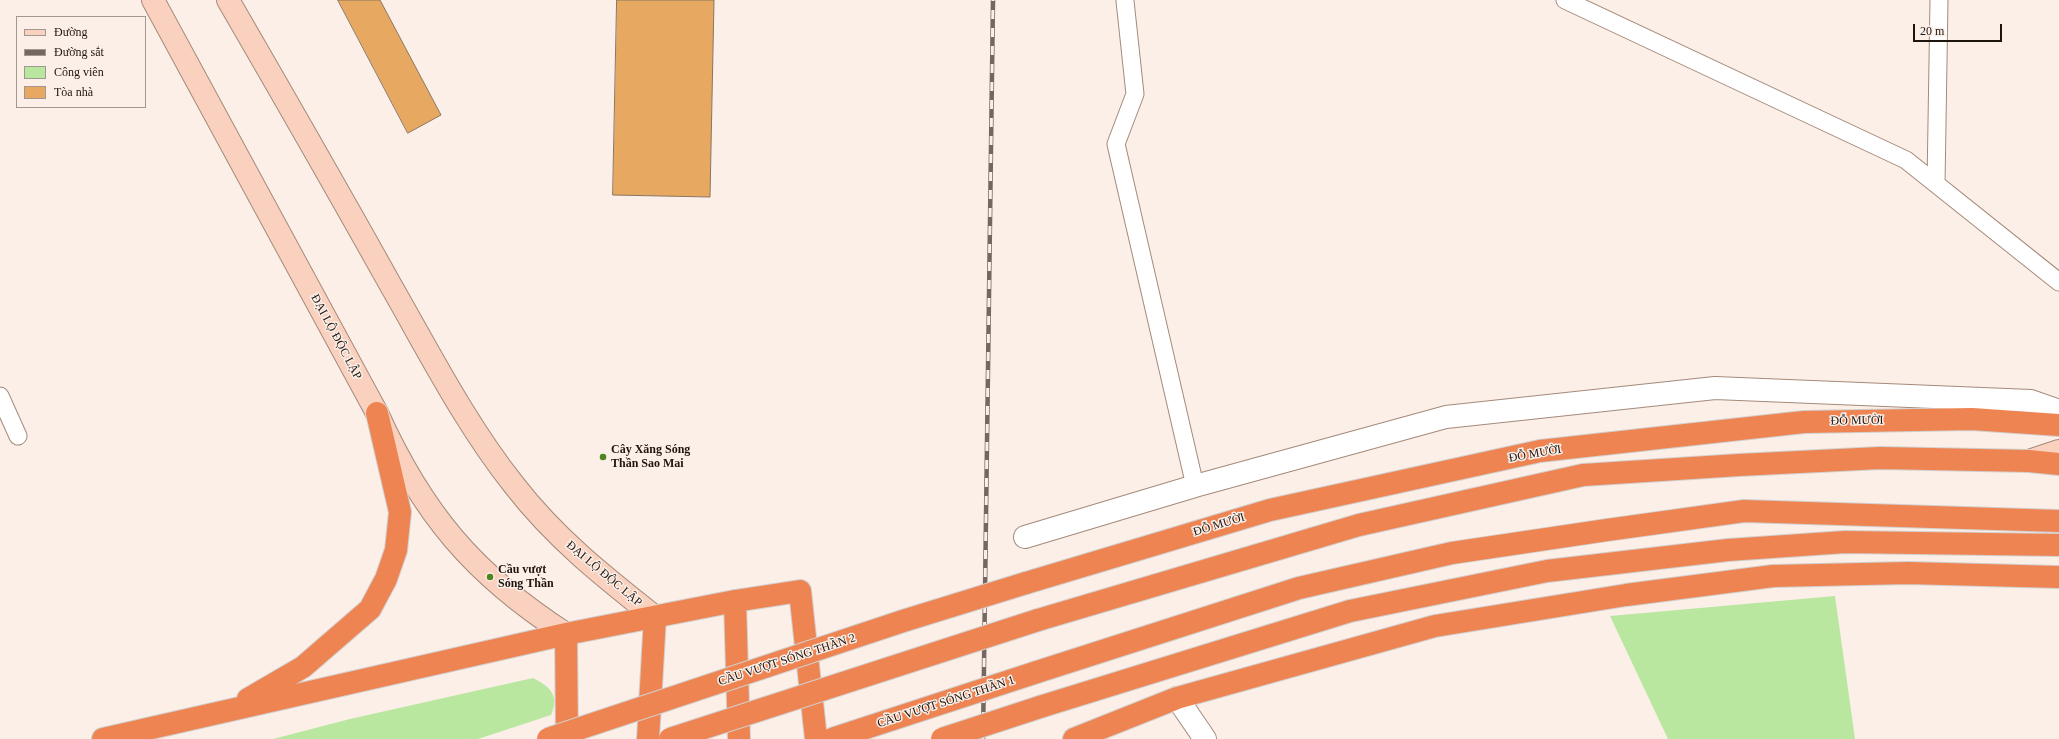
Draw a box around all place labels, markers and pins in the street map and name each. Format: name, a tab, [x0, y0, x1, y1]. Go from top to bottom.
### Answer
place label: Cây Xăng Sóng Thần Sao Mai	[611, 443, 690, 471]
marker: Cây Xăng Sóng Thần Sao Mai	[598, 452, 608, 462]
place label: Cầu vượt Sóng Thần	[498, 563, 554, 591]
marker: Cầu vượt Sóng Thần	[485, 572, 495, 582]

